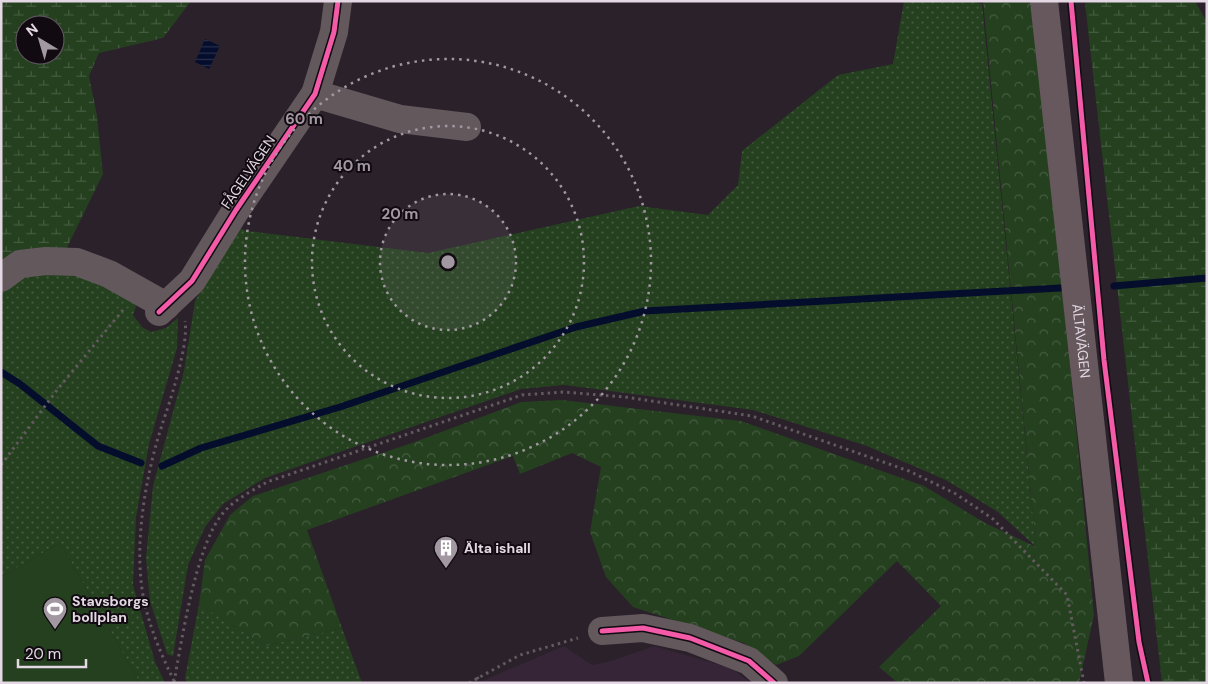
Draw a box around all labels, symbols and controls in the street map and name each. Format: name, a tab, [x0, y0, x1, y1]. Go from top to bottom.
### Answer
north arrow	[15, 15, 65, 65]
text: N	[22, 20, 42, 40]
text: 60 m	[285, 109, 323, 129]
street label: FÅGELVÄGEN	[217, 132, 279, 212]
text: 40 m	[333, 156, 371, 176]
text: 20 m	[382, 204, 418, 224]
centre of rings	[439, 253, 457, 271]
street label: ÄLTAVÄGEN	[1068, 303, 1094, 379]
building icon: Älta ishall	[433, 535, 459, 569]
place label: Älta ishall	[464, 539, 531, 557]
place label: Stavsborgs bollplan	[72, 592, 149, 626]
sports icon: Stavsborgs bollplan	[42, 596, 68, 630]
scale bar	[18, 636, 85, 668]
text: 20 m	[25, 644, 61, 664]

